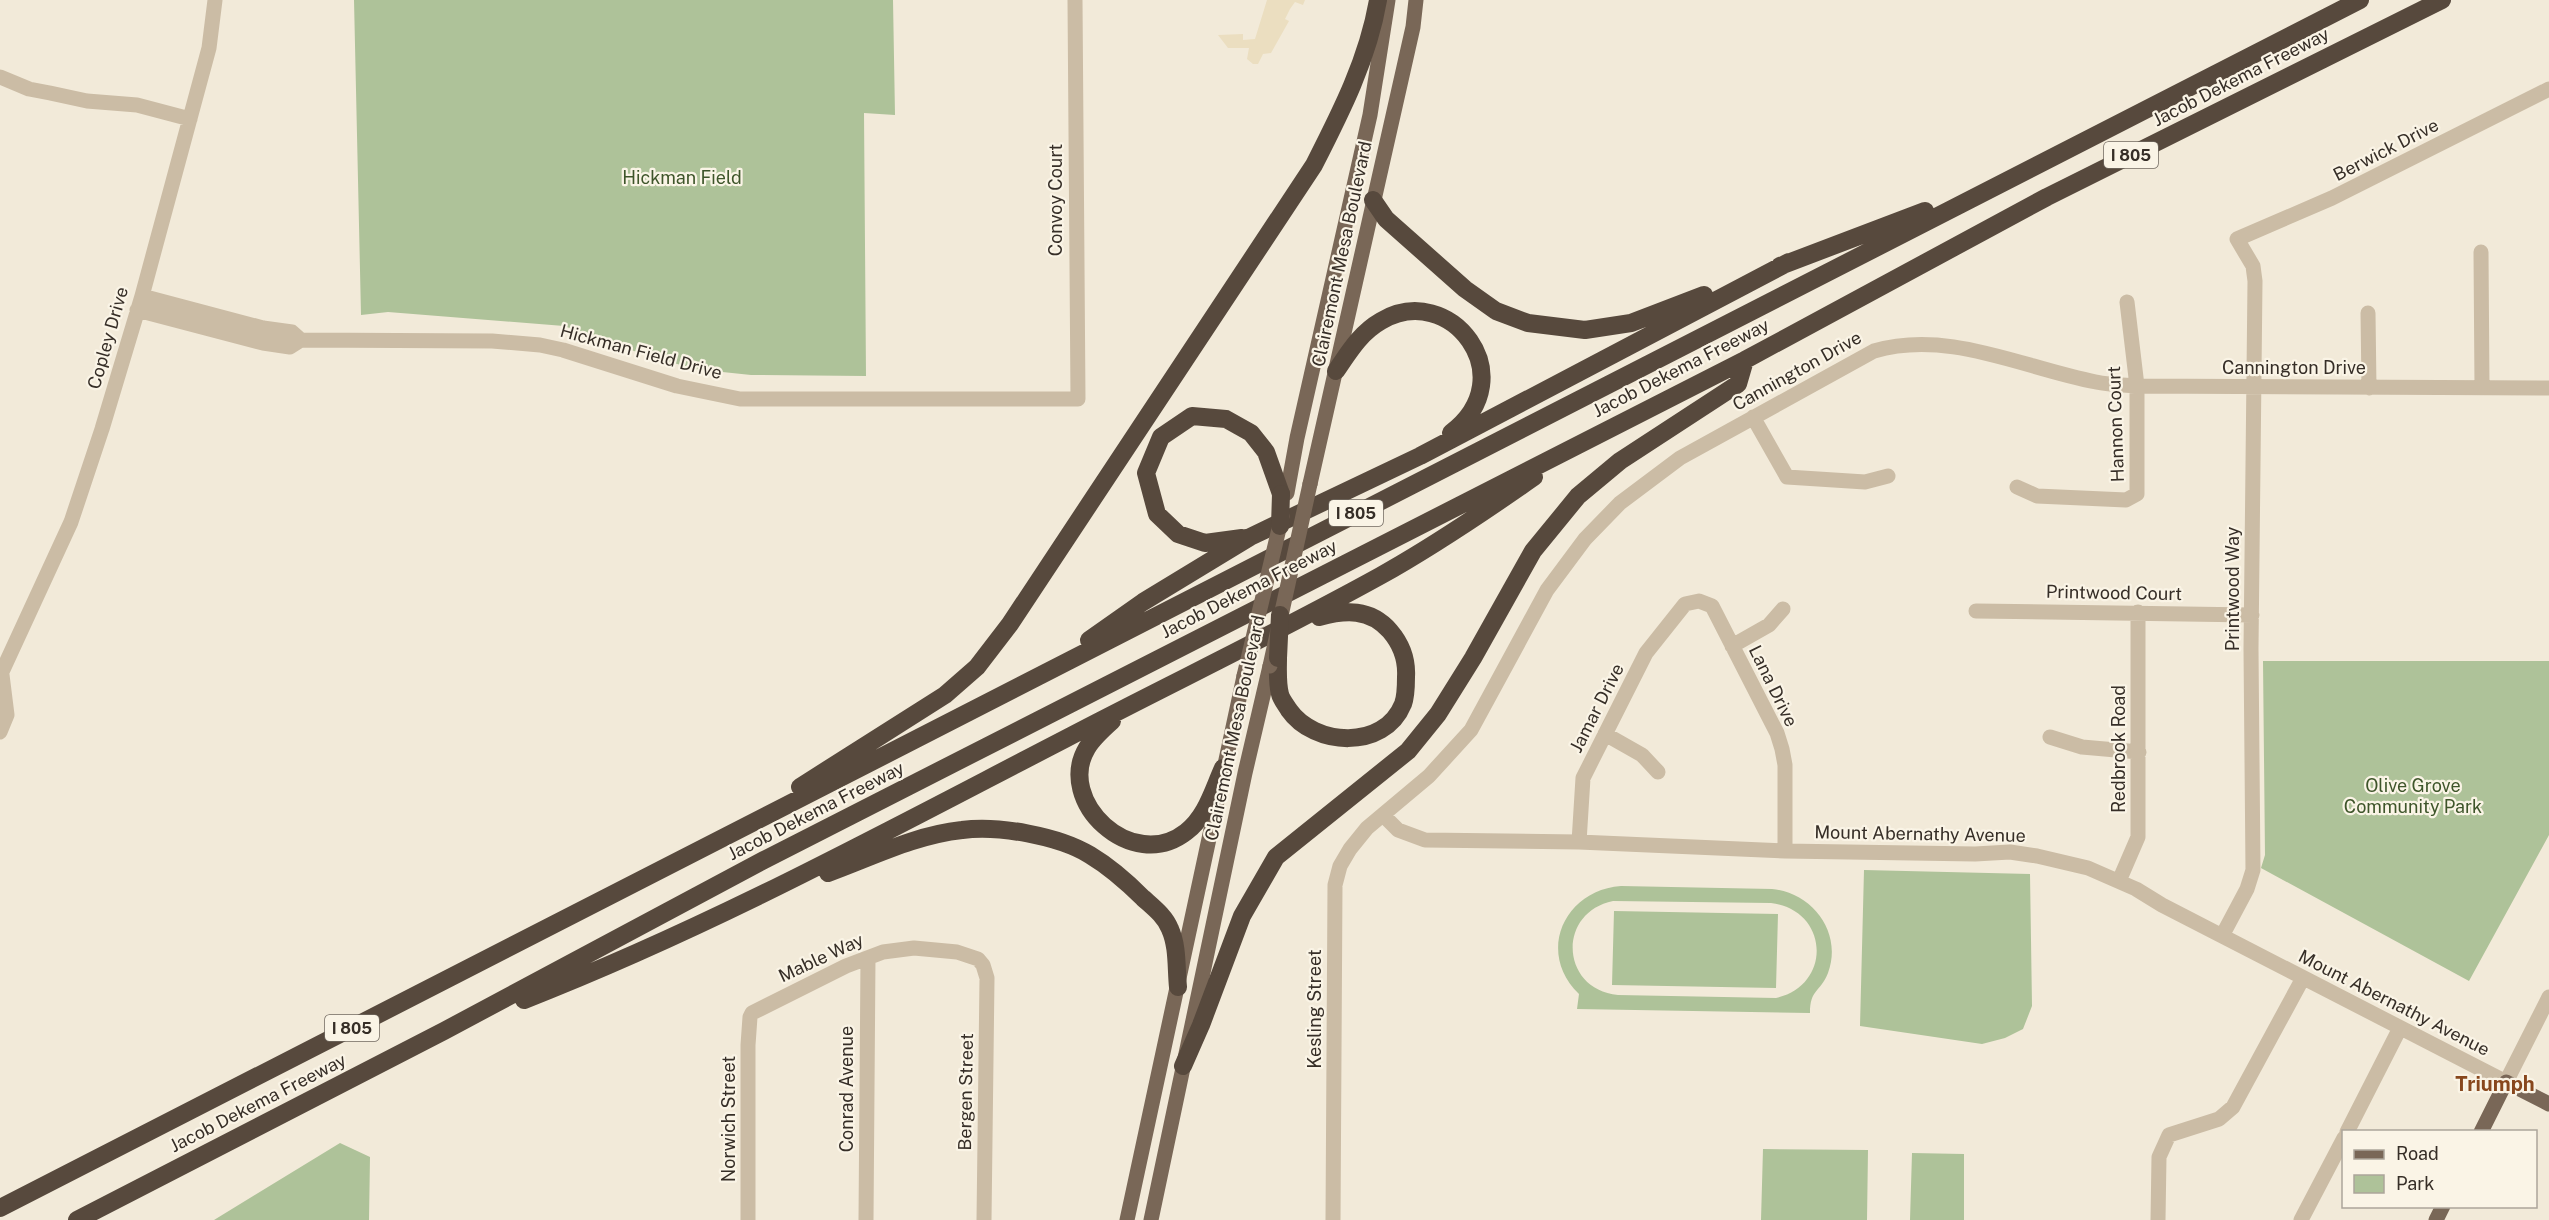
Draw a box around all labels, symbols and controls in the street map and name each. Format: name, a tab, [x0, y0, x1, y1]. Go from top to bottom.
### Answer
street label: Jacob Dekema Freeway	[2149, 23, 2333, 130]
street label: Berwick Drive	[2330, 114, 2442, 185]
street label: Clairemont Mesa Boulevard	[1307, 139, 1376, 369]
road number: I 805	[2104, 142, 2158, 168]
street label: Convoy Court	[1045, 144, 1066, 256]
park label: Hickman Field	[622, 167, 742, 188]
street label: Copley Drive	[83, 284, 132, 391]
street label: Jacob Dekema Freeway	[1589, 314, 1773, 421]
street label: Hickman Field Drive	[558, 320, 724, 383]
street label: Cannington Drive	[1729, 326, 1865, 415]
street label: Cannington Drive	[2222, 357, 2366, 378]
street label: Hannon Court	[2103, 366, 2128, 482]
road number: I 805	[1329, 500, 1383, 526]
street label: Printwood Way	[2222, 526, 2243, 651]
street label: Jacob Dekema Freeway	[1157, 535, 1341, 642]
street label: Printwood Court	[2046, 581, 2182, 604]
street label: Clairemont Mesa Boulevard	[1200, 613, 1269, 843]
street label: Lana Drive	[1745, 642, 1802, 730]
street label: Jamar Drive	[1565, 660, 1628, 756]
street label: Redbrook Road	[2108, 685, 2129, 813]
street label: Jacob Dekema Freeway	[724, 757, 908, 864]
park label: Olive Grove Community Park	[2344, 775, 2482, 817]
street label: Mount Abernathy Avenue	[1814, 821, 2026, 846]
street label: Mable Way	[775, 929, 867, 986]
street label: Mount Abernathy Avenue	[2295, 945, 2493, 1060]
street label: Kesling Street	[1304, 949, 1325, 1069]
road number: I 805	[325, 1015, 379, 1041]
street label: Conrad Avenue	[836, 1026, 857, 1152]
street label: Bergen Street	[954, 1033, 977, 1151]
street label: Jacob Dekema Freeway	[166, 1049, 350, 1156]
street label: Norwich Street	[718, 1056, 739, 1182]
district label: Triumph	[2455, 1072, 2535, 1096]
legend	[2342, 1130, 2537, 1208]
text: Road	[2396, 1143, 2439, 1164]
text: Park	[2396, 1173, 2434, 1194]

